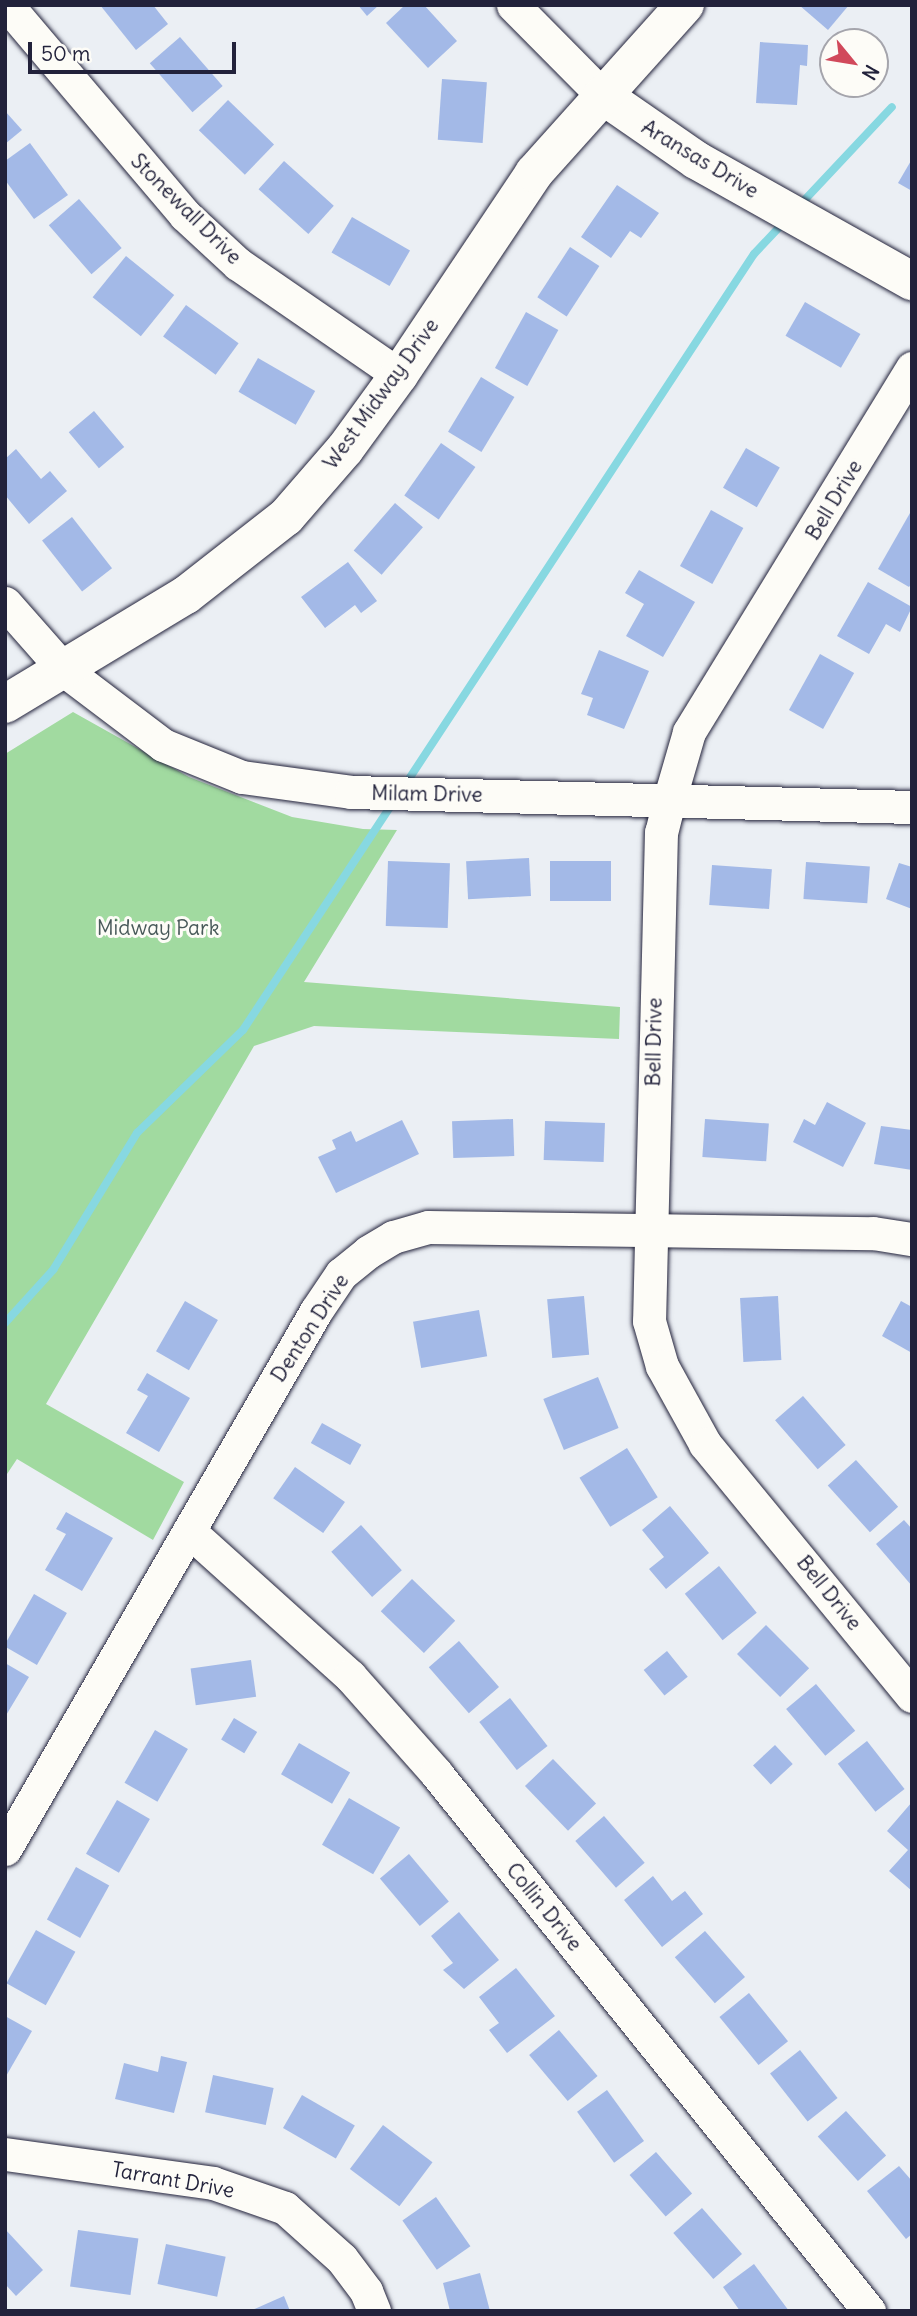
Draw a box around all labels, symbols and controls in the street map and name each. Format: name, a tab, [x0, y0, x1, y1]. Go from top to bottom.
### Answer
scale bar	[32, 28, 240, 72]
north arrow	[819, 28, 889, 98]
text: 50 m	[41, 40, 90, 67]
text: N	[857, 61, 884, 84]
street label: Aransas Drive	[637, 114, 763, 204]
street label: Stonewall Drive	[125, 148, 247, 270]
street label: West Midway Drive	[318, 314, 444, 474]
street label: Bell Drive	[800, 455, 868, 545]
street label: Milam Drive	[371, 780, 483, 808]
park label: Midway Park	[97, 915, 219, 941]
street label: Bell Drive	[641, 997, 667, 1087]
street label: Denton Drive	[266, 1269, 354, 1387]
street label: Bell Drive	[791, 1550, 867, 1636]
street label: Collin Drive	[501, 1858, 587, 1956]
street label: Tarrant Drive	[110, 2157, 236, 2203]

